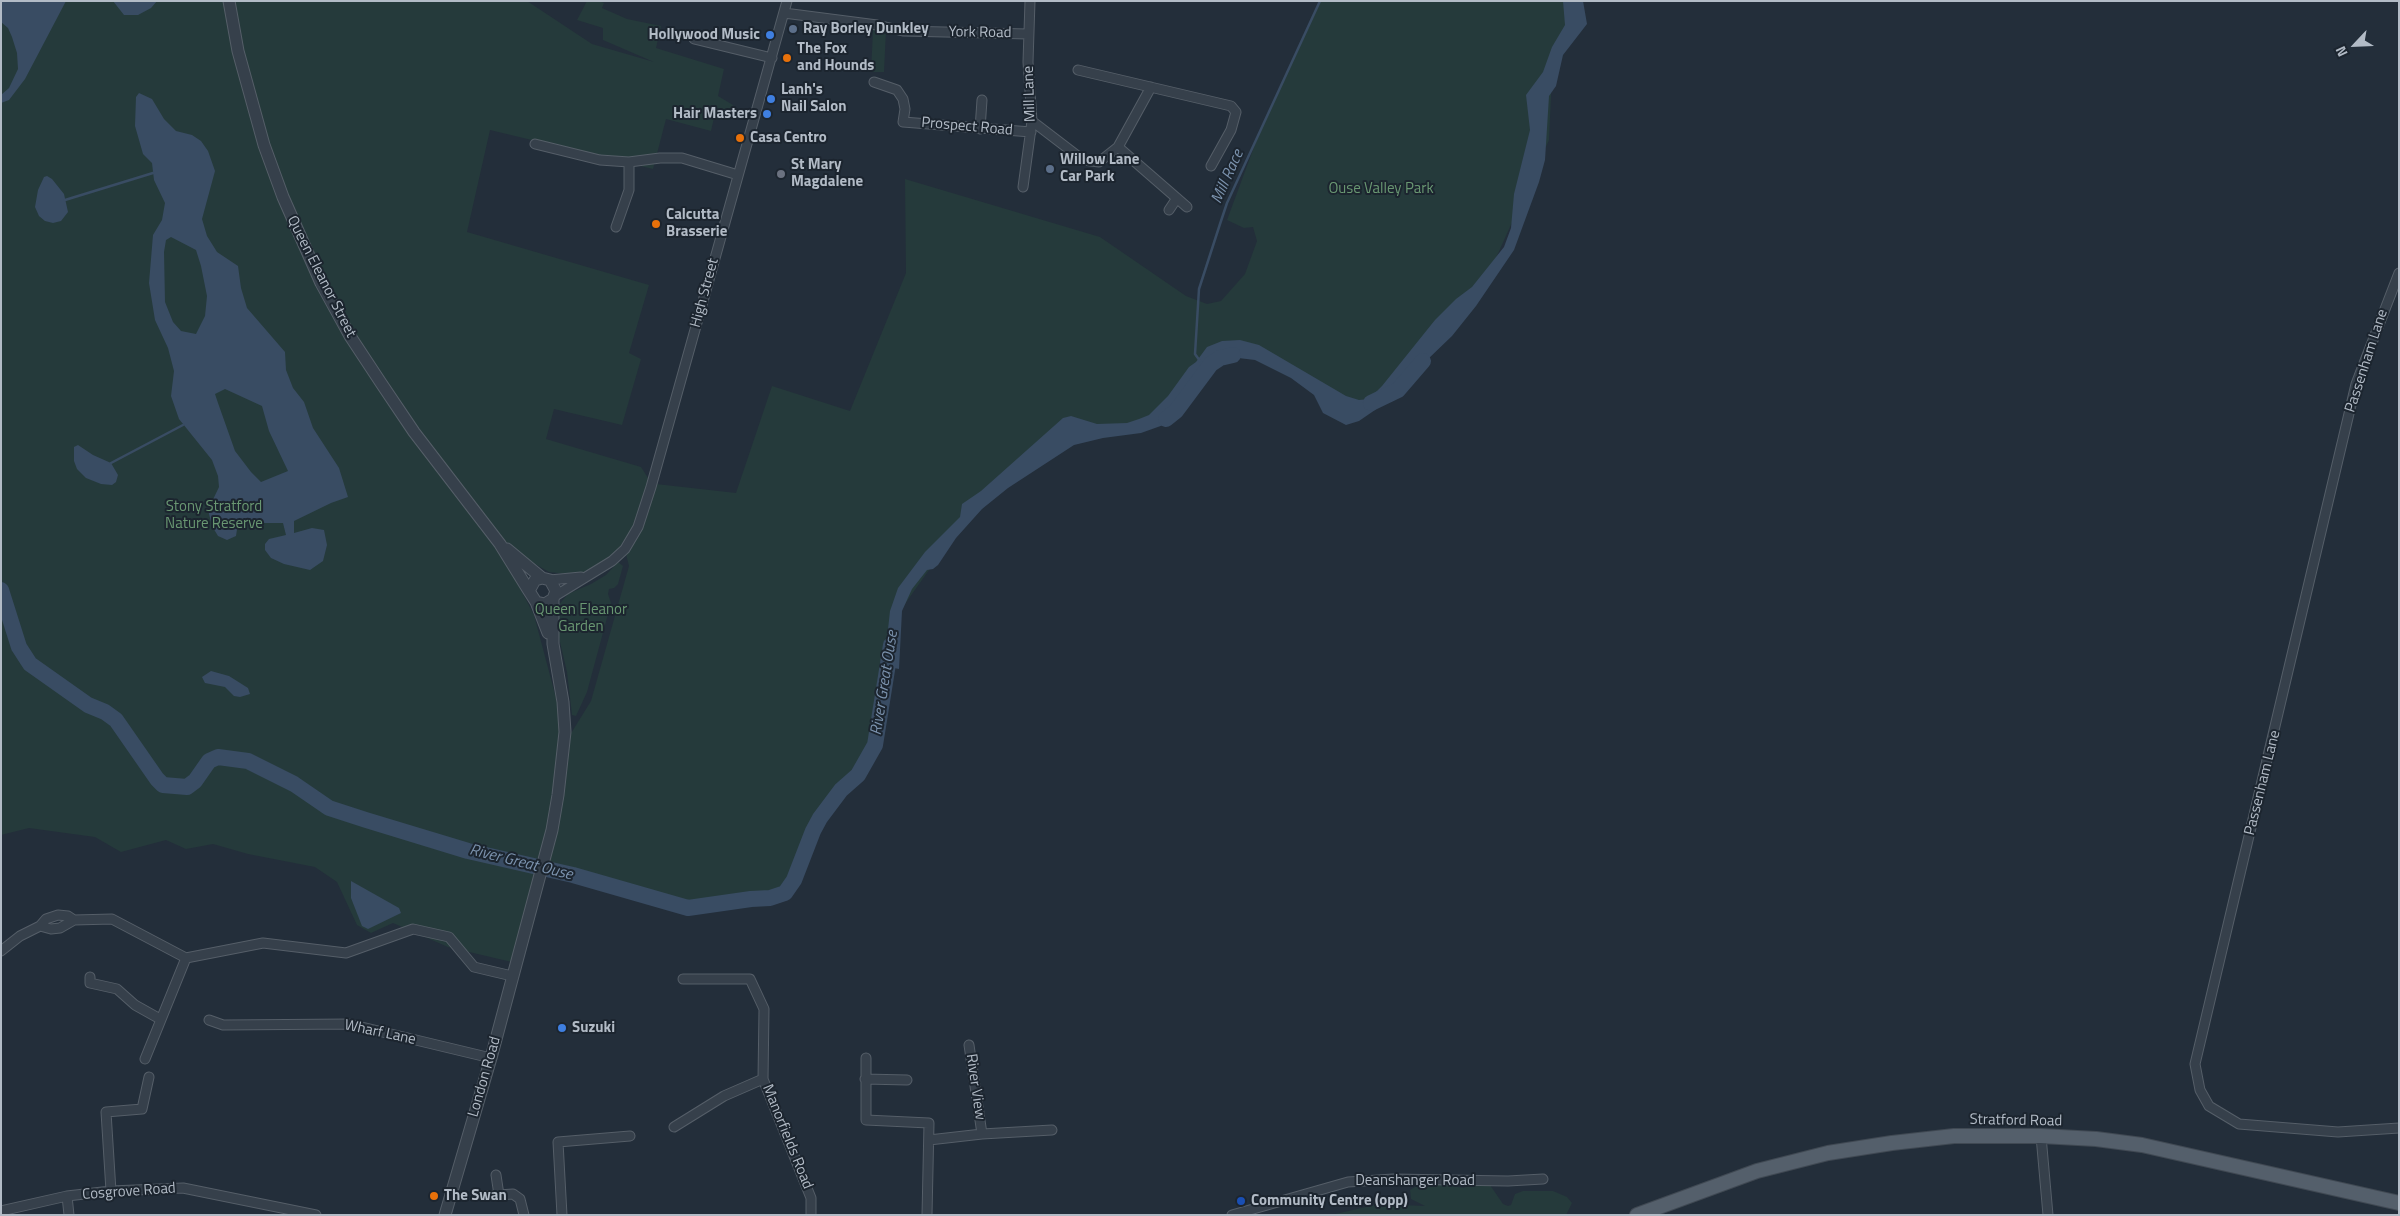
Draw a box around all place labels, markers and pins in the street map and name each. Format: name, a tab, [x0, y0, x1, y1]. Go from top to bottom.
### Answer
place label: Ray Borley Dunkley	[803, 20, 929, 38]
marker: Ray Borley Dunkley	[787, 23, 799, 35]
place label: Hollywood Music	[648, 26, 760, 44]
marker: Hollywood Music	[764, 29, 776, 41]
place label: The Fox and Hounds	[797, 40, 874, 75]
marker: The Fox and Hounds	[781, 52, 793, 64]
place label: Lanh's Nail Salon	[781, 81, 846, 116]
marker: Lanh's Nail Salon	[765, 93, 777, 105]
place label: Hair Masters	[673, 105, 757, 123]
marker: Hair Masters	[761, 108, 773, 120]
place label: Casa Centro	[750, 129, 827, 147]
marker: Casa Centro	[734, 132, 746, 144]
place label: Willow Lane Car Park	[1060, 151, 1139, 186]
place label: St Mary Magdalene	[791, 156, 863, 191]
marker: Willow Lane Car Park	[1044, 163, 1056, 175]
marker: St Mary Magdalene	[775, 168, 787, 180]
place label: Calcutta Brasserie	[666, 206, 727, 241]
marker: Calcutta Brasserie	[650, 218, 662, 230]
place label: Suzuki	[572, 1019, 615, 1037]
marker: Suzuki	[556, 1022, 568, 1034]
place label: The Swan	[444, 1187, 507, 1205]
marker: The Swan	[428, 1190, 440, 1202]
place label: Community Centre (opp)	[1251, 1192, 1408, 1210]
marker: Community Centre (opp)	[1235, 1195, 1247, 1207]

